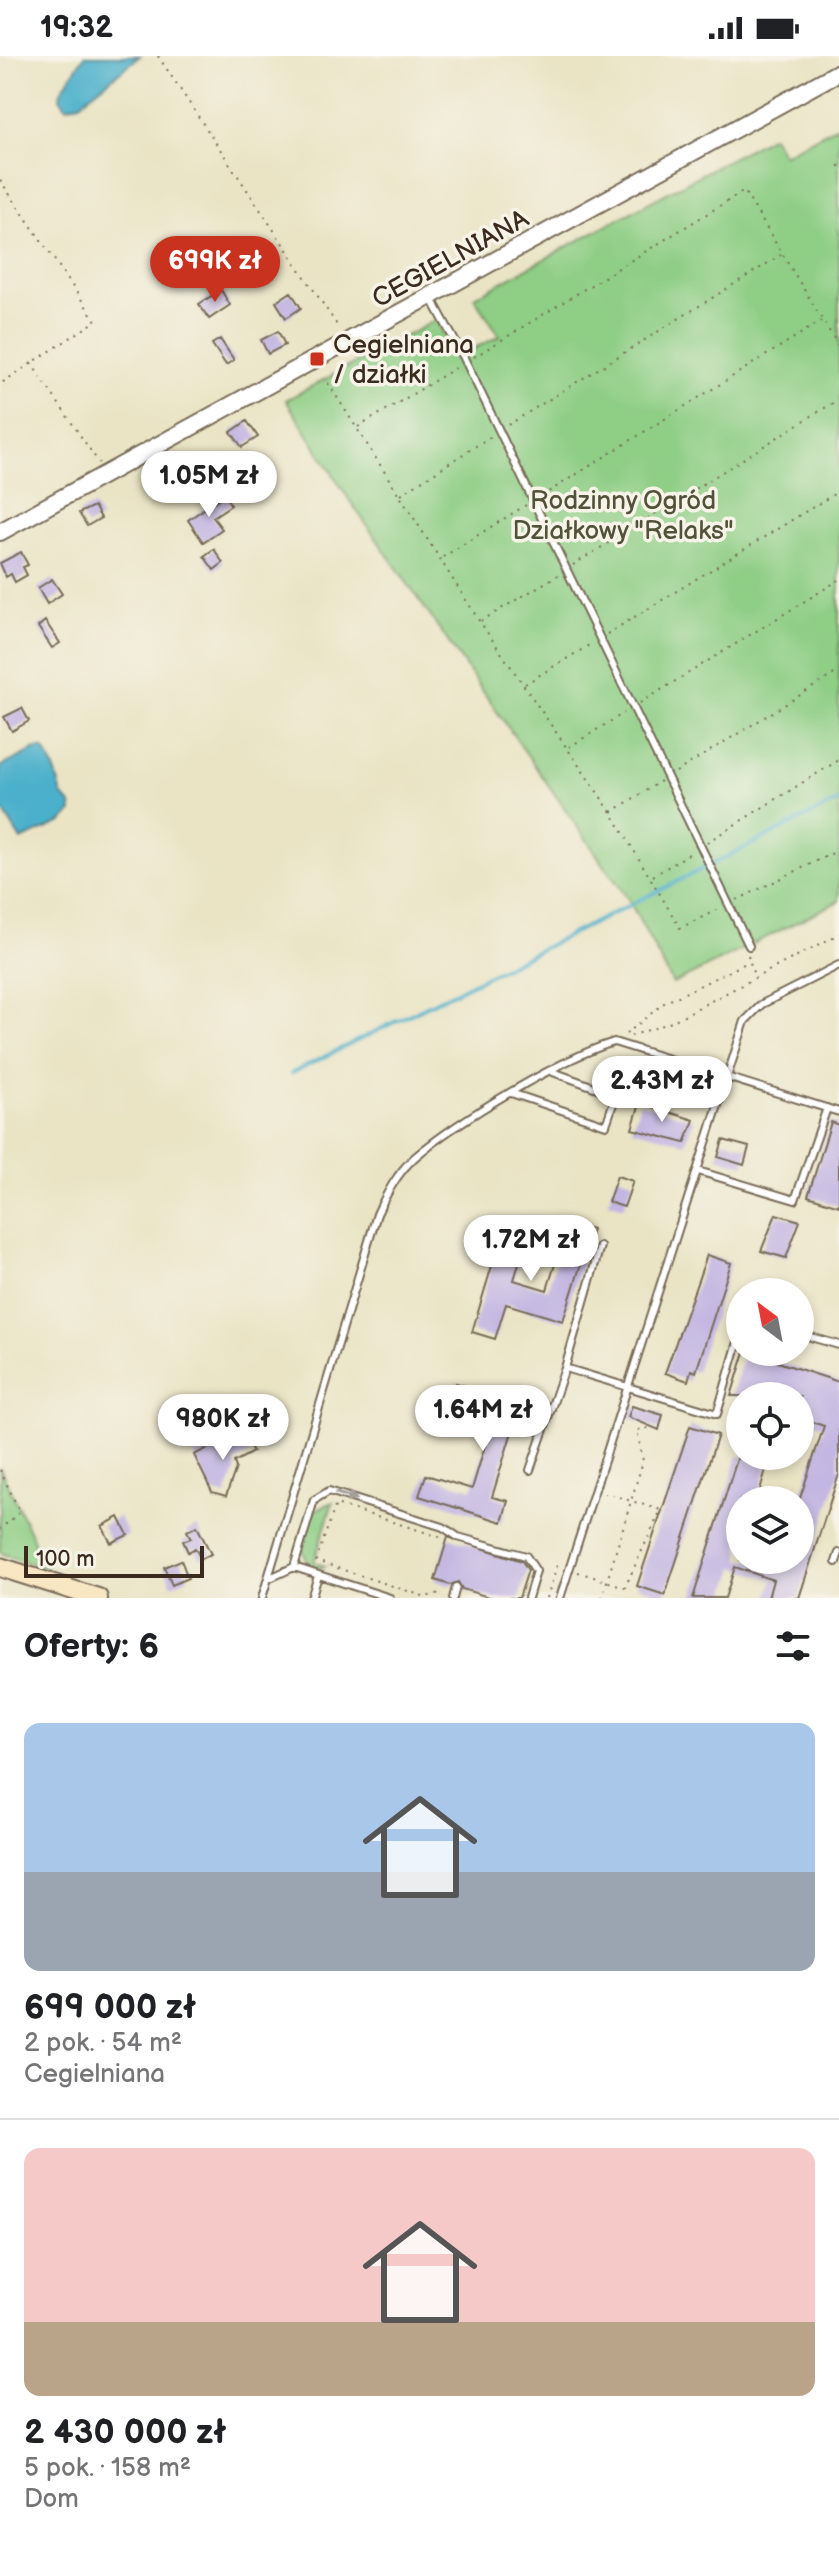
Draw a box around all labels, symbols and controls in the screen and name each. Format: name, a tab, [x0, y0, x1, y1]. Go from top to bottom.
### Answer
text: 19:32	[40, 10, 113, 46]
street label: CEGIELNIANA	[367, 204, 534, 315]
pin: 699K zł	[141, 236, 289, 304]
text: 699K zł	[168, 246, 262, 277]
place label: Cegielniana / działki	[333, 330, 474, 391]
marker: Cegielniana / działki	[308, 350, 326, 368]
pin: 1.05M zł	[126, 451, 292, 519]
text: 1.05M zł	[159, 461, 259, 492]
park label: Rodzinny Ogród Działkowy "Relaks"	[512, 486, 734, 547]
pin: 2.43M zł	[579, 1056, 745, 1124]
text: 2.43M zł	[610, 1066, 714, 1097]
pin: 1.72M zł	[448, 1215, 614, 1283]
text: 1.72M zł	[482, 1225, 580, 1256]
north arrow	[726, 1278, 814, 1366]
map controls	[726, 1278, 814, 1574]
button: locate	[726, 1382, 814, 1470]
pin: 1.64M zł	[400, 1385, 566, 1453]
pin: 980K zł	[149, 1394, 297, 1462]
text: 1.64M zł	[433, 1395, 533, 1426]
text: 980K zł	[176, 1404, 270, 1435]
button: layers	[726, 1486, 814, 1574]
one-way arrow	[335, 1490, 359, 1503]
scale bar	[24, 1542, 204, 1578]
text: 100 m	[36, 1546, 95, 1573]
icon: filters	[771, 1624, 815, 1668]
text: Oferty: 6	[24, 1626, 159, 1667]
icon: home	[348, 1775, 492, 1919]
text: 699 000 zł	[24, 1987, 196, 2028]
text: 2 pok. · 54 m²	[24, 2028, 182, 2059]
text: Cegielniana	[24, 2059, 165, 2090]
icon: home	[348, 2200, 492, 2344]
text: 2 430 000 zł	[24, 2412, 226, 2453]
text: 5 pok. · 158 m²	[24, 2453, 191, 2484]
text: Dom	[24, 2484, 79, 2515]

